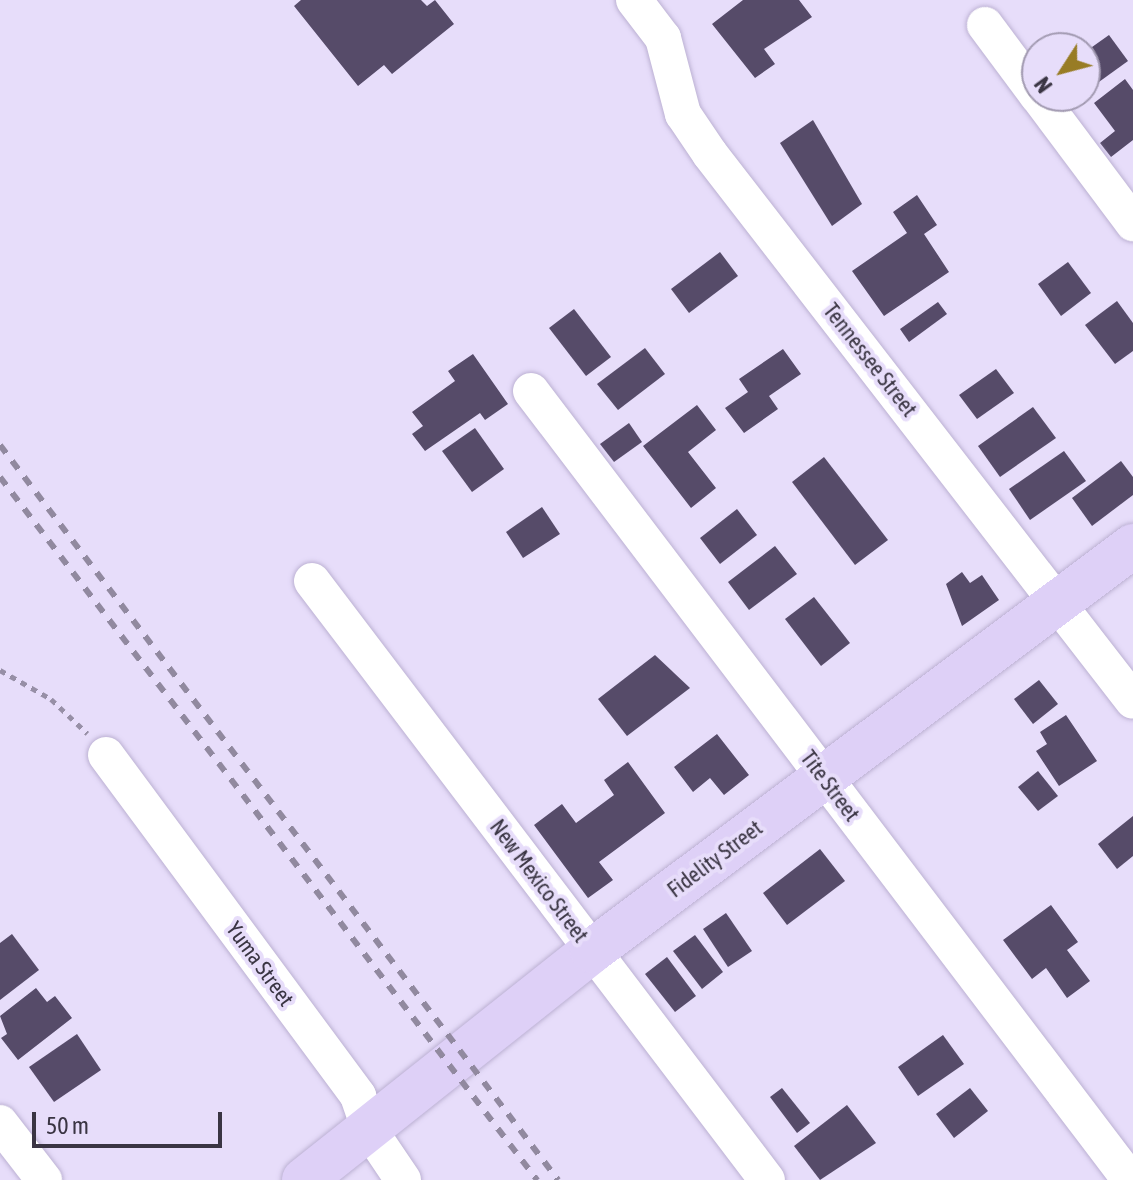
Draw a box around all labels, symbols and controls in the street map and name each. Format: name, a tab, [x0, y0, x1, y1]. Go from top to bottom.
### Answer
north arrow	[1021, 32, 1101, 112]
text: N	[1029, 72, 1058, 98]
street label: Tennessee Street	[818, 298, 922, 422]
street label: Tite Street	[795, 745, 865, 827]
street label: New Mexico Street	[484, 814, 594, 948]
street label: Fidelity Street	[662, 815, 768, 903]
street label: Yuma Street	[221, 917, 299, 1011]
scale bar	[36, 1096, 226, 1146]
text: 50 m	[46, 1112, 89, 1139]

